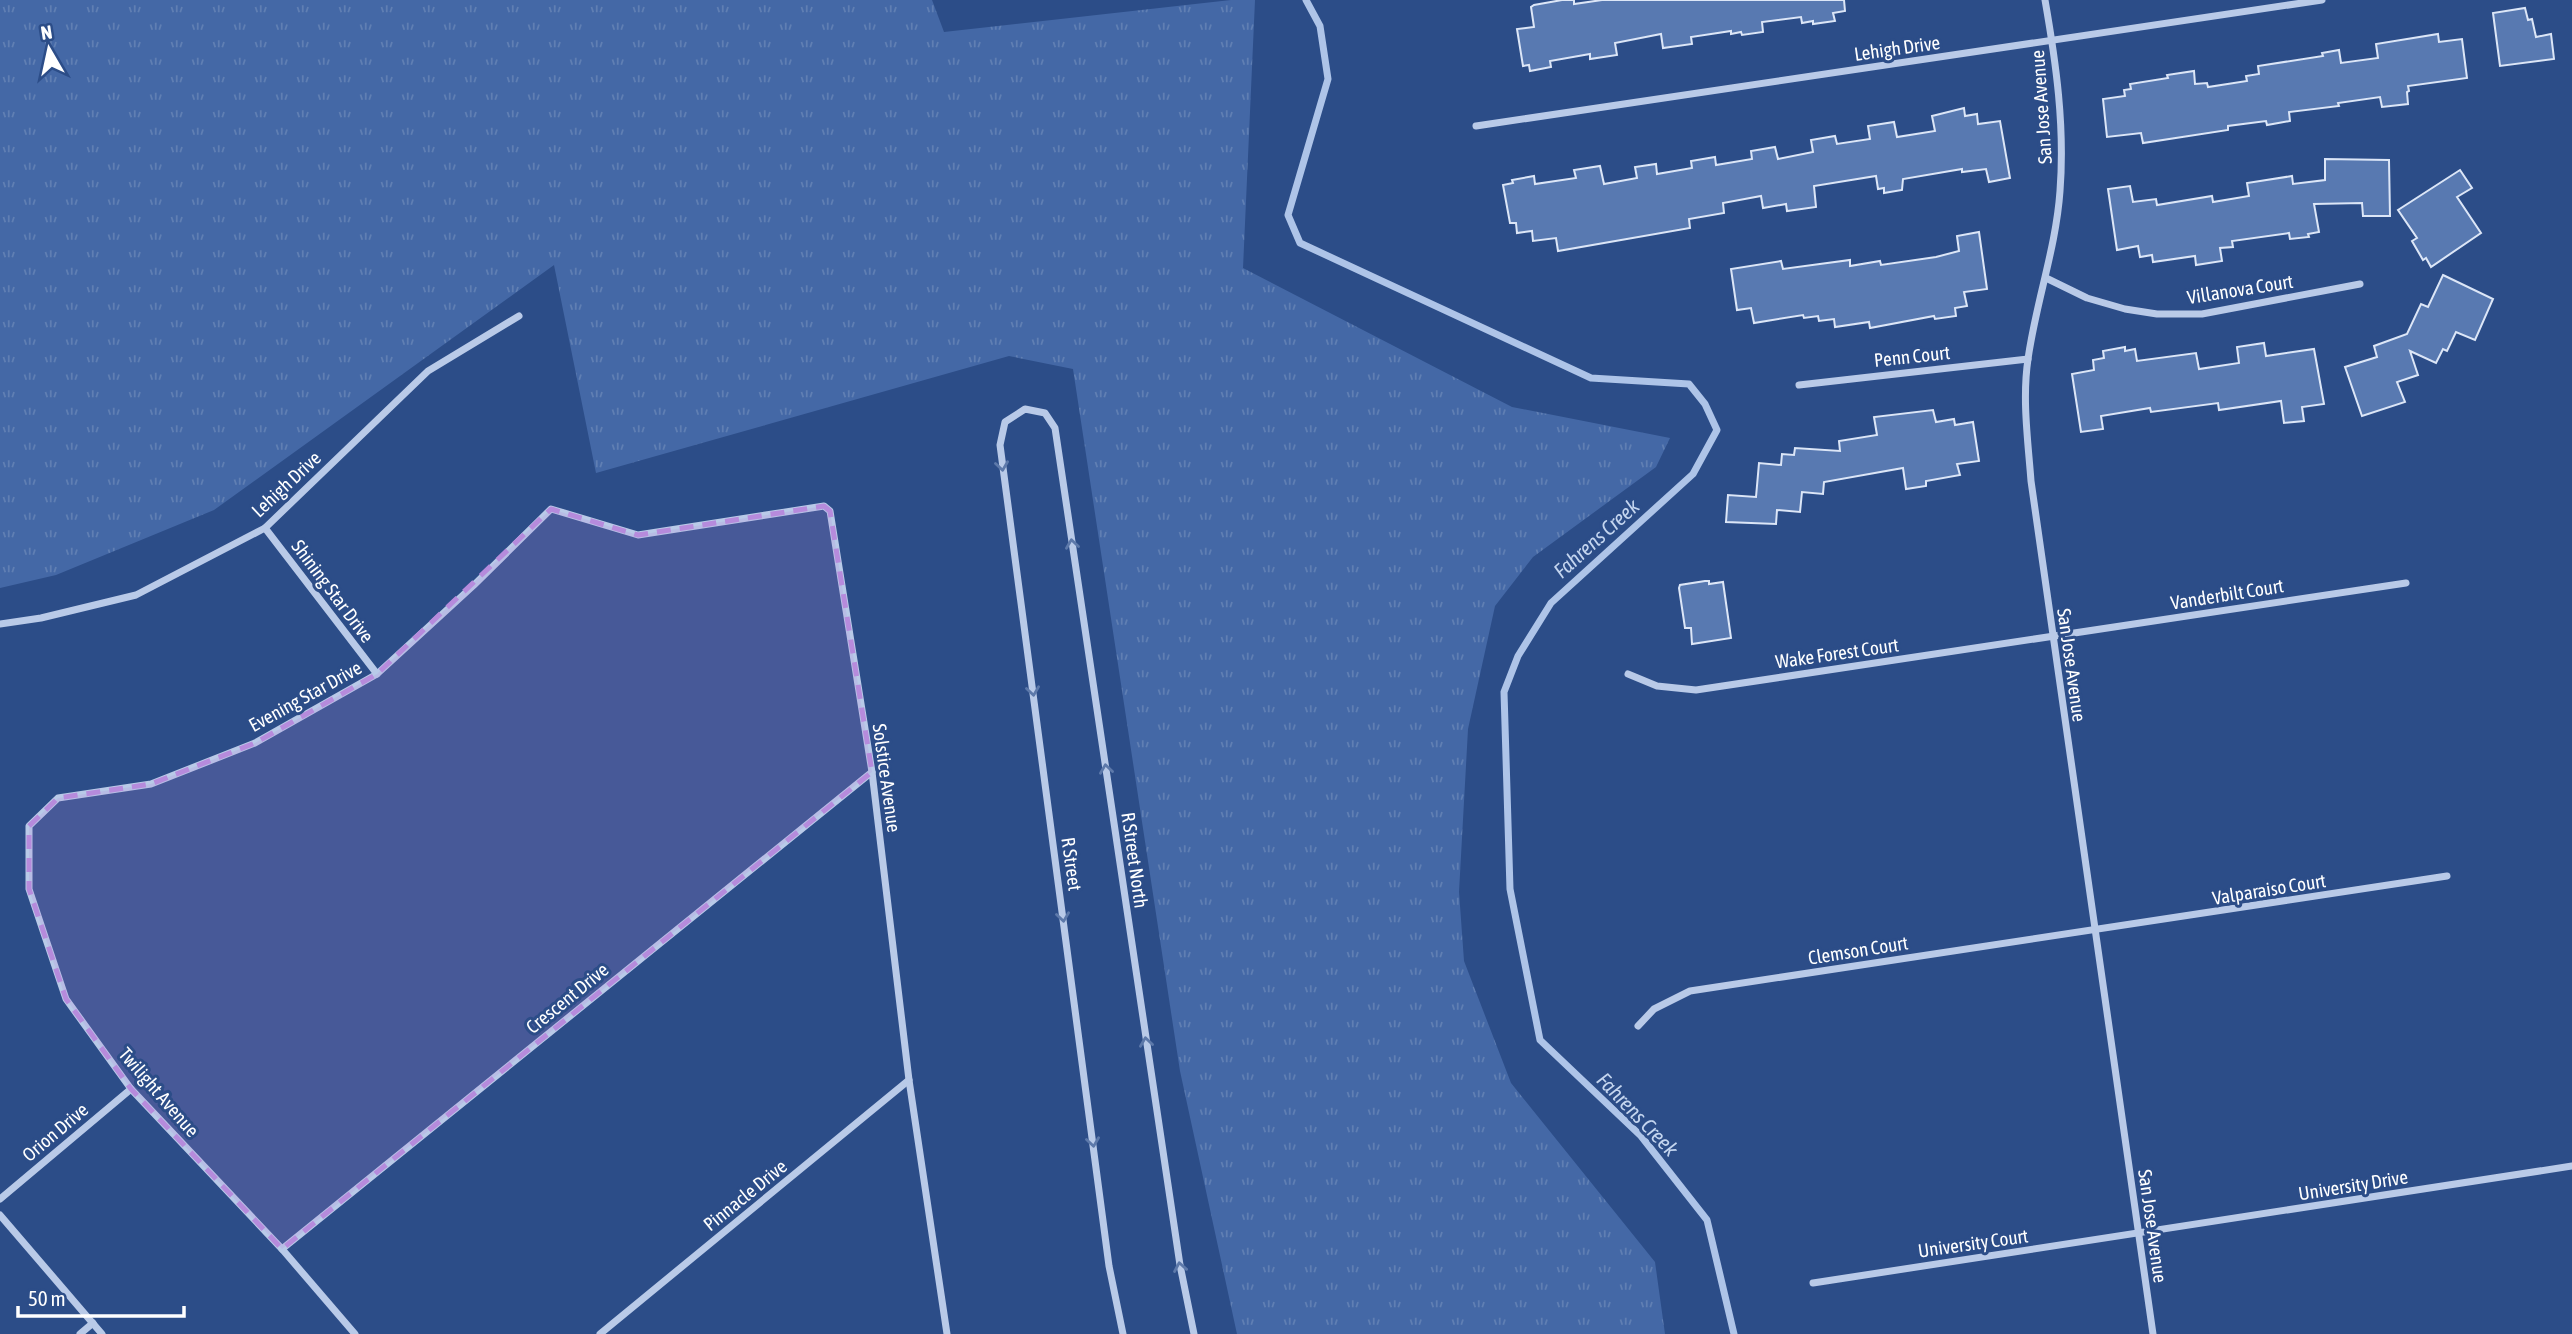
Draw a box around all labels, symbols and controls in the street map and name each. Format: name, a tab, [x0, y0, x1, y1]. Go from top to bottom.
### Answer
north arrow	[14, 14, 84, 84]
text: N	[39, 20, 54, 44]
street label: Lehigh Drive	[1853, 31, 1941, 65]
street label: San Jose Avenue	[2026, 49, 2056, 165]
street label: Villanova Court	[2185, 270, 2295, 308]
street label: Penn Court	[1873, 341, 1951, 371]
street label: Lehigh Drive	[247, 446, 325, 522]
one-way arrow	[995, 460, 1010, 472]
water label: Fahrens Creek	[1548, 493, 1644, 583]
street label: Shining Star Drive	[287, 535, 379, 647]
one-way arrow	[1065, 538, 1080, 549]
street label: Vanderbilt Court	[2169, 574, 2285, 614]
street label: San Jose Avenue	[2053, 607, 2091, 723]
street label: Wake Forest Court	[1774, 633, 1900, 673]
street label: Evening Star Drive	[245, 656, 365, 736]
one-way arrow	[1025, 685, 1040, 697]
street label: Solstice Avenue	[868, 722, 906, 834]
one-way arrow	[1099, 763, 1114, 774]
street label: R Street North	[1117, 811, 1153, 909]
street label: R Street	[1057, 836, 1087, 892]
street label: Valparaiso Court	[2211, 869, 2327, 909]
one-way arrow	[1055, 911, 1070, 923]
street label: Clemson Court	[1807, 931, 1909, 969]
street label: Crescent Drive	[521, 958, 613, 1038]
one-way arrow	[1139, 1036, 1154, 1048]
street label: Twilight Avenue	[114, 1043, 204, 1141]
water label: Fahrens Creek	[1592, 1067, 1684, 1161]
street label: Orion Drive	[18, 1098, 92, 1166]
one-way arrow	[1085, 1136, 1100, 1148]
street label: Pinnacle Drive	[699, 1155, 791, 1235]
street label: University Drive	[2297, 1165, 2409, 1205]
street label: San Jose Avenue	[2134, 1168, 2172, 1284]
street label: University Court	[1916, 1224, 2030, 1262]
one-way arrow	[1173, 1261, 1188, 1273]
scale bar	[18, 1274, 184, 1318]
text: 50 m	[28, 1286, 66, 1310]

